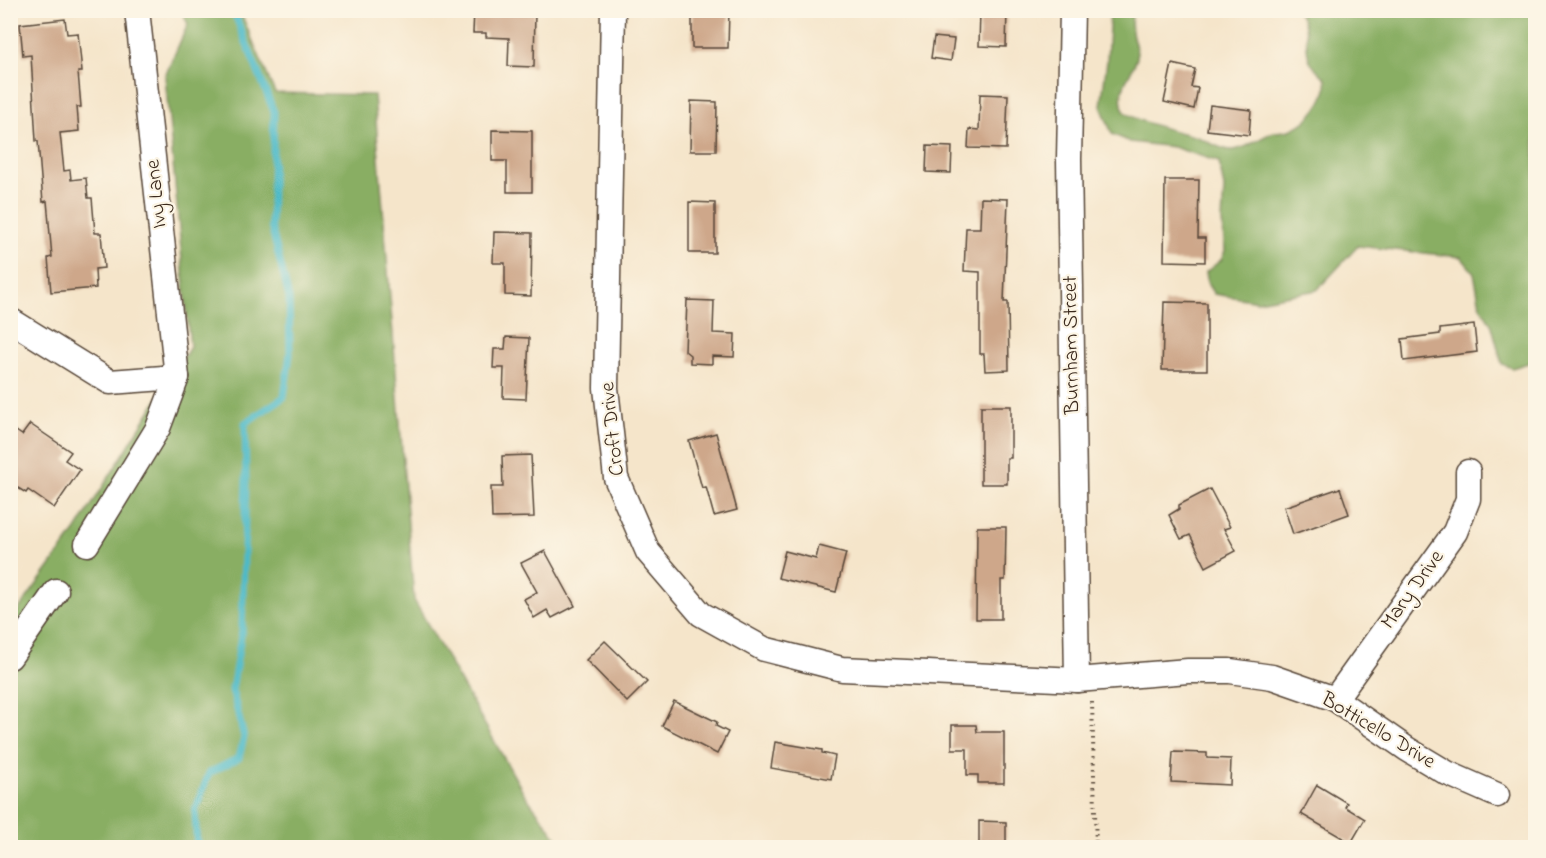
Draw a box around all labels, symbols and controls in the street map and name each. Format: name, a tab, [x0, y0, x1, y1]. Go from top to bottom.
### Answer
street label: Ivy Lane	[138, 157, 178, 230]
street label: Burnham Street	[1056, 275, 1088, 416]
street label: Croft Drive	[593, 380, 633, 477]
street label: Mary Drive	[1374, 544, 1454, 637]
street label: Botticello Drive	[1314, 684, 1441, 777]

